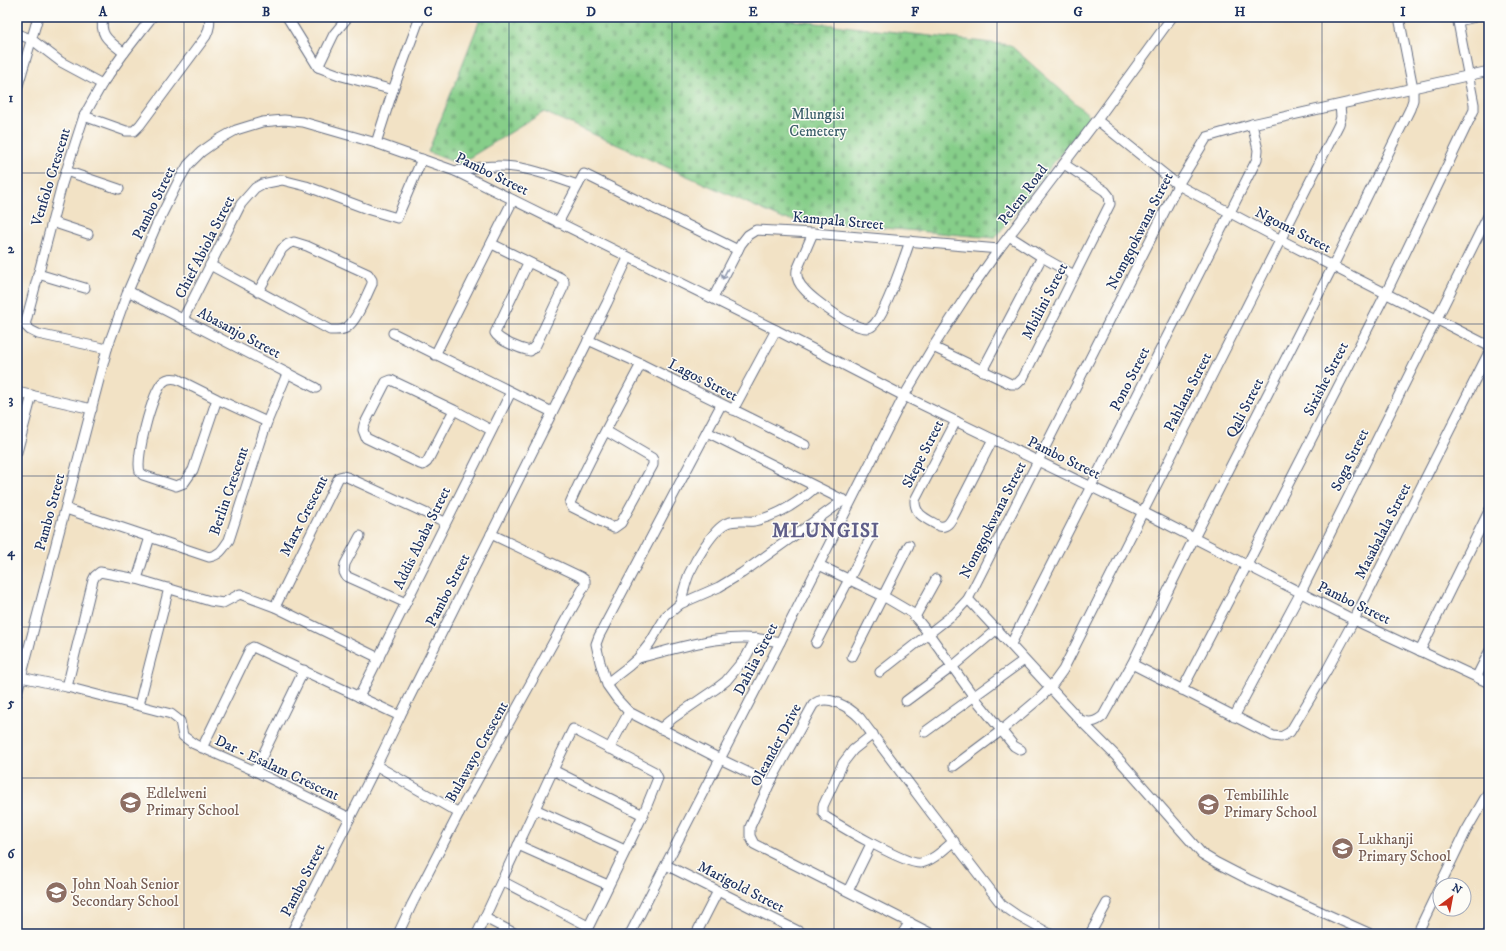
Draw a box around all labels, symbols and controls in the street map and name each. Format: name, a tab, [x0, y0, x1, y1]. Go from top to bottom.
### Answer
text: A	[98, 4, 108, 20]
text: B	[262, 4, 270, 20]
text: C	[424, 4, 433, 20]
text: D	[586, 4, 596, 20]
text: E	[748, 4, 758, 20]
text: F	[911, 4, 920, 20]
text: G	[1073, 4, 1083, 20]
text: H	[1235, 4, 1246, 20]
text: I	[1400, 4, 1406, 20]
text: 1	[9, 90, 14, 106]
park label: Mlungisi Cemetery	[789, 105, 848, 141]
street label: Venfolo Crescent	[27, 125, 75, 229]
street label: Pambo Street	[452, 148, 532, 200]
street label: Pelem Road	[994, 161, 1052, 229]
street label: Pambo Street	[128, 163, 180, 243]
street label: Nomgqokwana Street	[1102, 169, 1178, 293]
street label: Chief Abiola Street	[171, 192, 239, 302]
street label: Ngoma Street	[1252, 203, 1334, 257]
street label: Kampala Street	[792, 208, 885, 234]
text: 2	[8, 241, 15, 257]
street label: Mbilini Street	[1018, 259, 1072, 342]
one-way arrow	[721, 268, 728, 280]
street label: Abasanjo Street	[194, 303, 284, 363]
street label: Sixishe Street	[1299, 339, 1353, 419]
street label: Pono Street	[1106, 344, 1154, 414]
street label: Pahlana Street	[1160, 349, 1216, 435]
street label: Lagos Street	[665, 354, 741, 406]
street label: Qali Street	[1222, 375, 1268, 441]
text: 3	[9, 392, 14, 408]
street label: Skepe Street	[898, 417, 948, 491]
street label: Soga Street	[1327, 425, 1373, 495]
street label: Pambo Street	[1024, 432, 1104, 484]
street label: Berlin Crescent	[205, 444, 253, 538]
street label: Nomgqokwana Street	[955, 458, 1031, 582]
street label: Pambo Street	[31, 471, 69, 553]
street label: Marx Crescent	[276, 472, 333, 560]
street label: Masabalala Street	[1351, 480, 1415, 582]
street label: Addis Ababa Street	[389, 483, 455, 592]
district label: MLUNGISI	[772, 520, 880, 543]
text: 4	[6, 544, 15, 561]
street label: Pambo Street	[422, 550, 475, 630]
street label: Pambo Street	[1314, 577, 1394, 629]
street label: Dahlia Street	[730, 619, 782, 698]
text: 5	[7, 695, 15, 711]
street label: Bulawayo Crescent	[441, 698, 513, 806]
street label: Oleander Drive	[746, 700, 806, 790]
street label: Dar - Esalam Crescent	[212, 731, 342, 805]
place label: Edlelweni Primary School	[146, 784, 239, 820]
place label: Tembilihle Primary School	[1224, 786, 1317, 822]
school or university icon: Edlelweni Primary School	[117, 789, 143, 815]
school or university icon: Tembilihle Primary School	[1195, 791, 1221, 817]
place label: Lukhanji Primary School	[1358, 830, 1451, 866]
school or university icon: Lukhanji Primary School	[1330, 835, 1356, 861]
street label: Pambo Street	[277, 840, 330, 920]
text: 6	[8, 846, 16, 862]
street label: Marigold Street	[694, 857, 788, 917]
place label: John Noah Senior Secondary School	[70, 875, 180, 911]
north arrow	[1432, 877, 1472, 917]
school or university icon: John Noah Senior Secondary School	[43, 880, 69, 906]
text: N	[1449, 881, 1464, 898]

